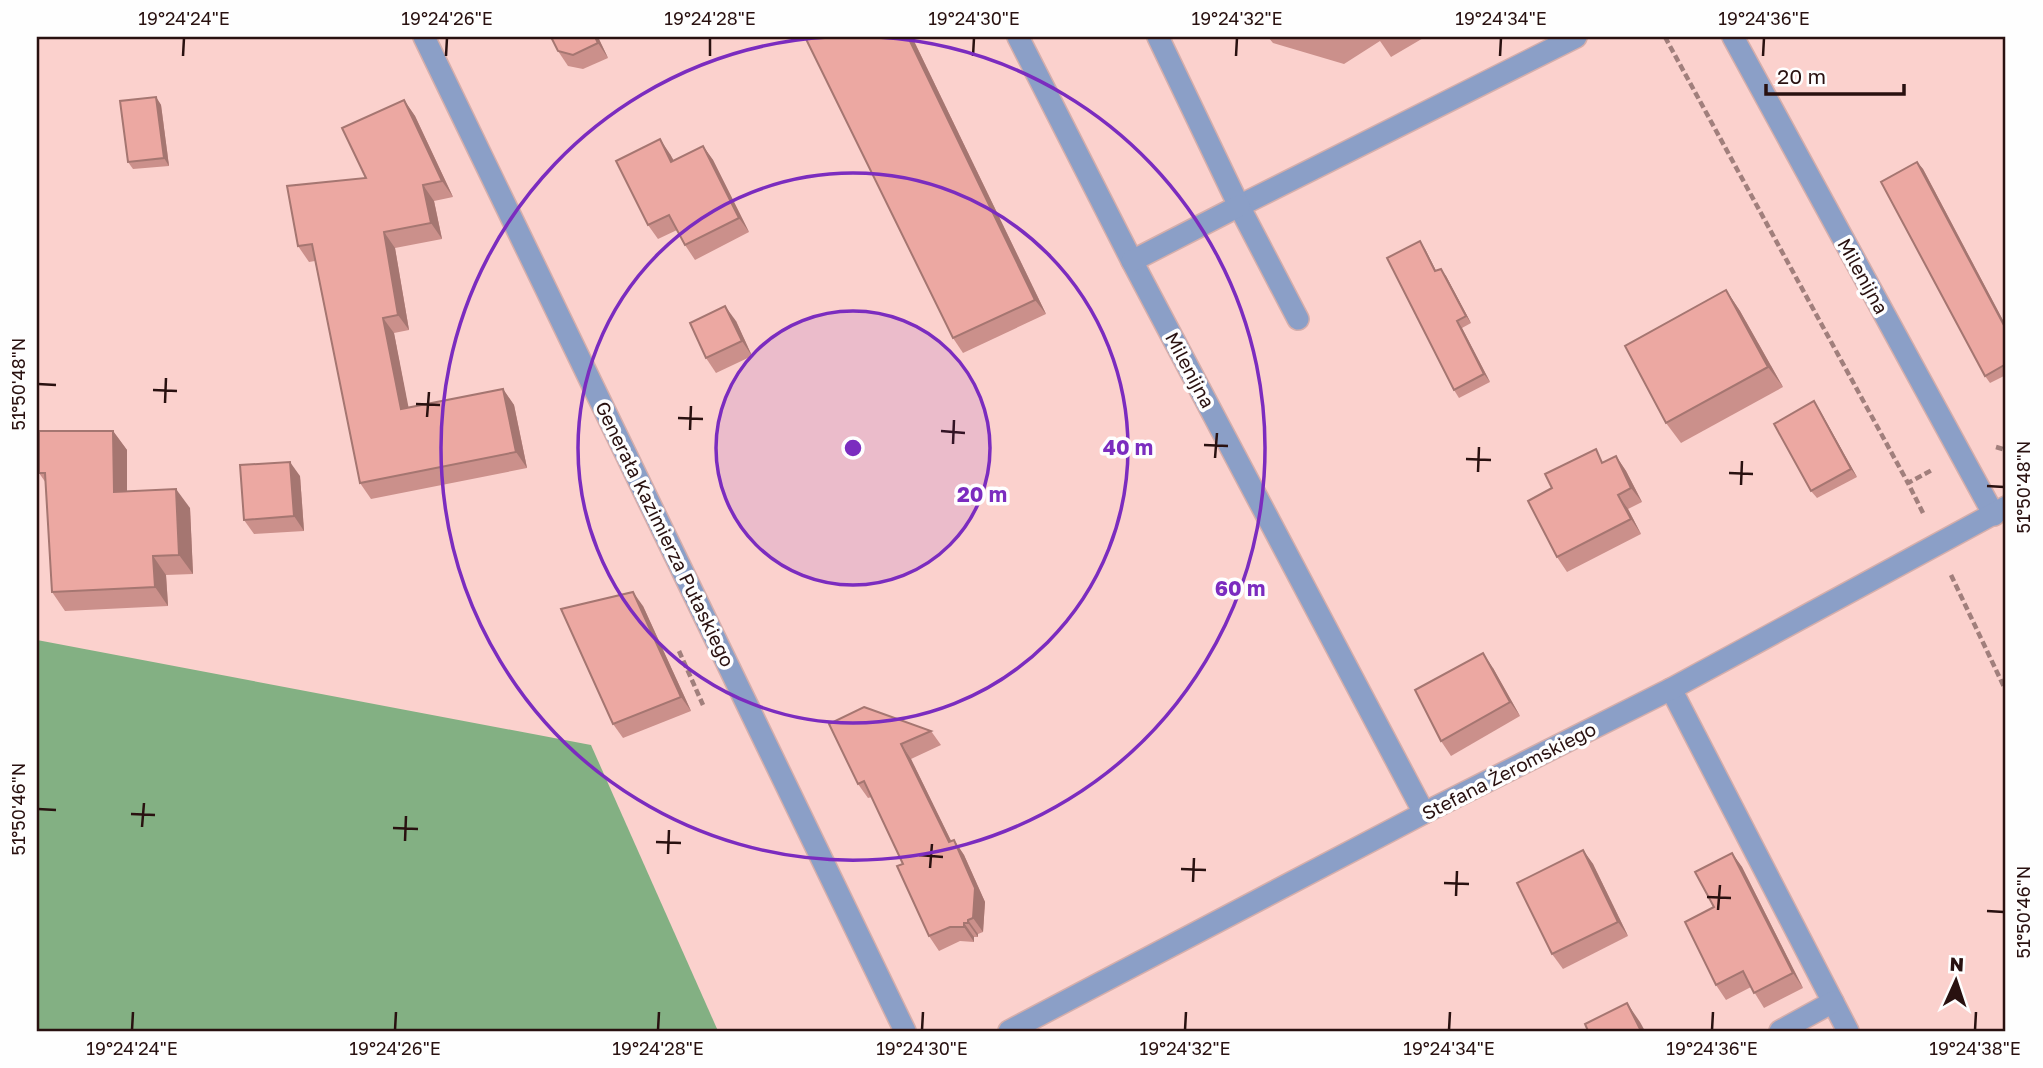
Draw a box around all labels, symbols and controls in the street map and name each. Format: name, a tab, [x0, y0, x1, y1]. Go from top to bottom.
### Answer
text: 19°24'24"E	[138, 7, 230, 29]
text: 19°24'26"E	[401, 7, 493, 29]
text: 19°24'28"E	[664, 7, 756, 29]
text: 19°24'30"E	[928, 7, 1020, 29]
text: 19°24'32"E	[1192, 7, 1283, 29]
text: 19°24'34"E	[1455, 7, 1547, 29]
text: 19°24'36"E	[1718, 7, 1810, 29]
scale bar	[1766, 52, 1905, 96]
text: 20 m	[1777, 63, 1826, 89]
street label: Milenijna	[1833, 234, 1894, 317]
street label: Milenijna	[1161, 328, 1220, 412]
text: 51°50'48"N	[7, 338, 29, 430]
street label: Generała Kazimierza Pułaskiego	[591, 397, 740, 670]
text: 40 m	[1103, 434, 1153, 460]
centre of rings	[841, 436, 865, 460]
text: 51°50'48"N	[2012, 441, 2034, 533]
text: 20 m	[957, 481, 1007, 507]
text: 60 m	[1215, 575, 1265, 601]
street label: Stefana Żeromskiego	[1418, 717, 1600, 824]
text: 51°50'46"N	[7, 763, 29, 855]
text: 51°50'46"N	[2012, 866, 2034, 958]
north arrow	[1920, 946, 1990, 1016]
text: N	[1949, 952, 1965, 975]
text: 19°24'24"E	[86, 1037, 178, 1059]
text: 19°24'26"E	[349, 1037, 441, 1059]
text: 19°24'28"E	[612, 1037, 704, 1059]
text: 19°24'30"E	[876, 1037, 968, 1059]
text: 19°24'32"E	[1140, 1037, 1231, 1059]
text: 19°24'34"E	[1403, 1037, 1495, 1059]
text: 19°24'36"E	[1666, 1037, 1758, 1059]
text: 19°24'38"E	[1929, 1037, 2021, 1059]

